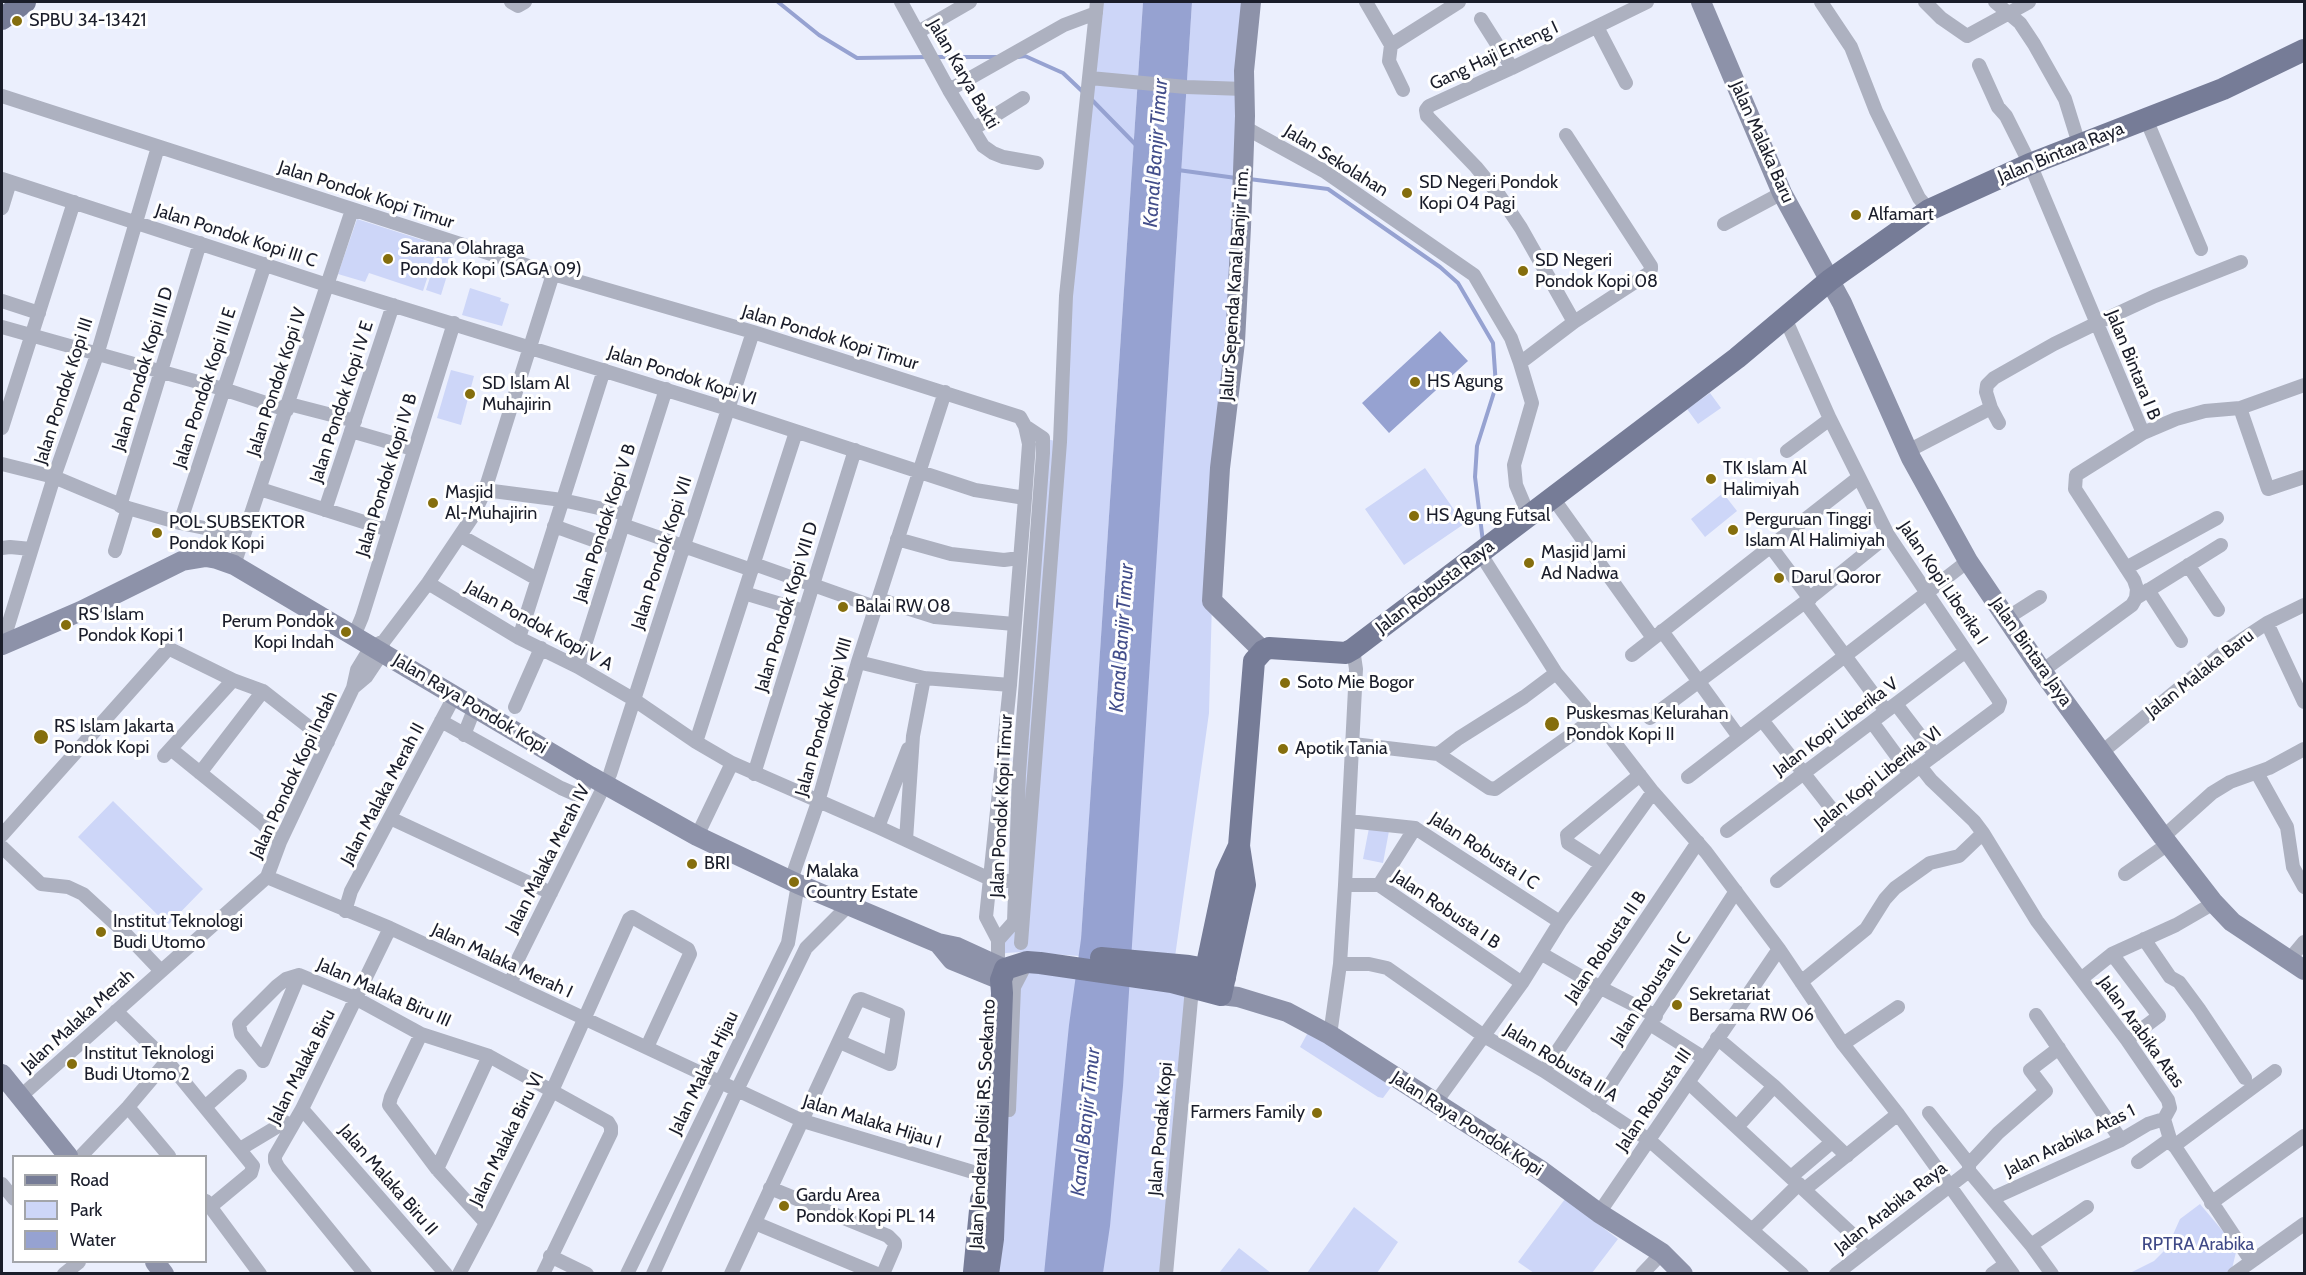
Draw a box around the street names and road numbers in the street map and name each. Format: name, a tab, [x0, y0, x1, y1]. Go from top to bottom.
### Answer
street label: Jalan Karya Bakti	[923, 15, 1003, 133]
street label: Gang Haji Enteng I	[1426, 17, 1562, 95]
street label: Jalan Malaka Baru	[1725, 78, 1799, 206]
street label: Jalan Bintara Raya	[1995, 118, 2127, 188]
street label: Jalan Sekolahan	[1280, 120, 1392, 202]
street label: Jalan Pondok Kopi Timur	[275, 156, 457, 234]
street label: Jalur Sependa Kanal Banjir Tim.	[1216, 167, 1254, 401]
street label: Jalan Pondok Kopi III C	[153, 200, 319, 272]
street label: Jalan Pondok Kopi III D	[108, 284, 178, 454]
street label: Jalan Pondok Kopi Timur	[739, 301, 921, 375]
street label: Jalan Pondok Kopi III E	[169, 305, 241, 471]
street label: Jalan Pondok Kopi IV	[243, 305, 311, 459]
street label: Jalan Bintara I B	[2101, 307, 2165, 423]
street label: Jalan Pondok Kopi III	[30, 315, 98, 467]
street label: Jalan Pondok Kopi IV E	[306, 318, 378, 486]
street label: Jalan Pondok Kopi VI	[605, 342, 759, 410]
street label: Jalan Pondok Kopi IV B	[352, 391, 422, 559]
street label: Jalan Pondok Kopi V B	[569, 441, 641, 605]
street label: Jalan Pondok Kopi VII	[627, 474, 697, 632]
street label: Jalan Kopi Liberika I	[1894, 517, 1992, 649]
street label: Jalan Pondok Kopi VII D	[751, 519, 823, 695]
street label: Jalan Robusta Raya	[1371, 535, 1499, 639]
street label: Jalan Pondok Kopi V A	[461, 576, 617, 676]
street label: Jalan Bintara Jaya	[1986, 594, 2076, 710]
street label: Jalan Malaka Baru	[2142, 625, 2258, 723]
street label: Jalan Pondok Kopi VIII	[791, 635, 857, 799]
street label: Jalan Raya Pondok Kopi	[389, 649, 551, 759]
street label: Jalan Kopi Liberika V	[1769, 673, 1903, 781]
street label: Jalan Pondok Kopi Indah	[246, 688, 342, 862]
street label: Jalan Pondok Kopi Timur	[986, 714, 1018, 898]
street label: Jalan Malaka Merah II	[336, 719, 430, 869]
street label: Jalan Kopi Liberika VI	[1810, 722, 1946, 834]
street label: Jalan Malaka Merah IV	[501, 781, 595, 937]
street label: Jalan Robusta I C	[1425, 808, 1543, 894]
street label: Jalan Robusta I B	[1388, 866, 1504, 954]
street label: Jalan Robusta II B	[1561, 887, 1651, 1007]
street label: Jalan Malaka Merah I	[428, 919, 576, 1003]
street label: Jalan Robusta II C	[1606, 928, 1696, 1050]
street label: Jalan Malaka Biru III	[314, 954, 454, 1032]
street label: Jalan Malaka Merah	[17, 965, 139, 1077]
street label: Jalan Arabika Atas	[2093, 972, 2189, 1092]
street label: Jalan Jenderal Polisi RS. Soekanto	[966, 999, 1000, 1249]
street label: Jalan Malaka Biru	[264, 1006, 340, 1128]
street label: Jalan Malaka Hijau	[665, 1008, 743, 1138]
street label: Jalan Robusta II A	[1500, 1019, 1622, 1107]
street label: Jalan Robusta III	[1612, 1044, 1696, 1156]
street label: Jalan Pondak Kopi	[1144, 1061, 1178, 1197]
street label: Jalan Raya Pondok Kopi	[1387, 1067, 1547, 1181]
street label: Jalan Malaka Biru VI	[465, 1069, 549, 1209]
street label: Jalan Malaka Hijau I	[800, 1091, 944, 1153]
street label: Jalan Arabika Atas 1	[2001, 1100, 2139, 1182]
street label: Jalan Malaka Biru II	[334, 1120, 442, 1240]
street label: Jalan Arabika Raya	[1831, 1157, 1951, 1259]

